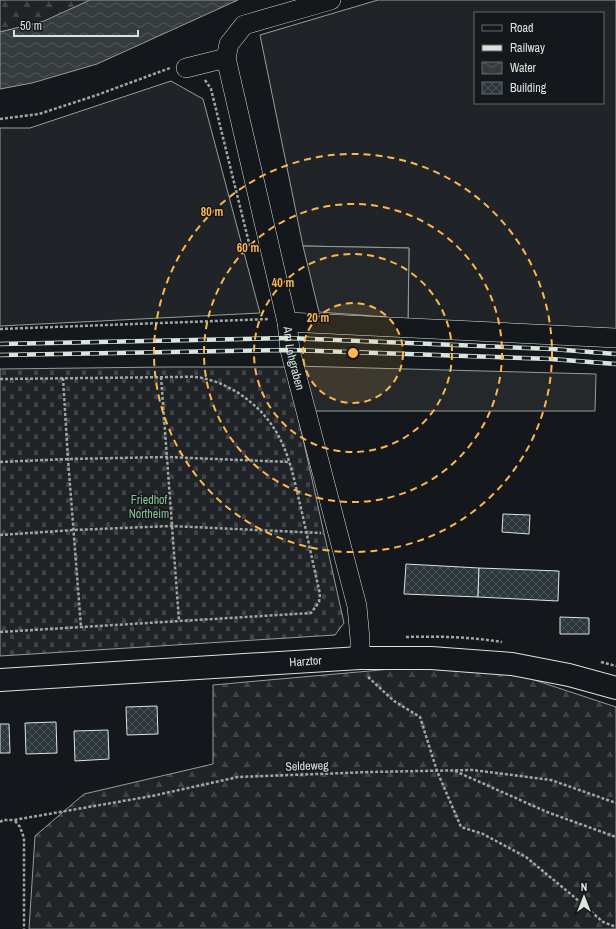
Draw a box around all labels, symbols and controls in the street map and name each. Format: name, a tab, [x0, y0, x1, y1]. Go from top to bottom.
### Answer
scale bar	[14, 12, 138, 38]
legend	[474, 12, 604, 104]
text: 50 m	[20, 18, 42, 34]
text: Road	[510, 20, 534, 36]
text: Railway	[510, 40, 545, 56]
text: Water	[510, 60, 537, 76]
text: Building	[510, 80, 547, 96]
text: 80 m	[201, 204, 223, 220]
text: 60 m	[237, 240, 259, 256]
text: 40 m	[272, 275, 294, 291]
text: 20 m	[307, 310, 329, 326]
street label: Am Lohgraben	[279, 325, 308, 392]
centre of rings	[346, 346, 360, 360]
park label: Friedhof Northeim	[129, 492, 169, 522]
street label: Harztor	[289, 652, 323, 670]
street label: Seldeweg	[285, 757, 329, 775]
north arrow	[564, 877, 604, 917]
text: N	[581, 880, 587, 894]

